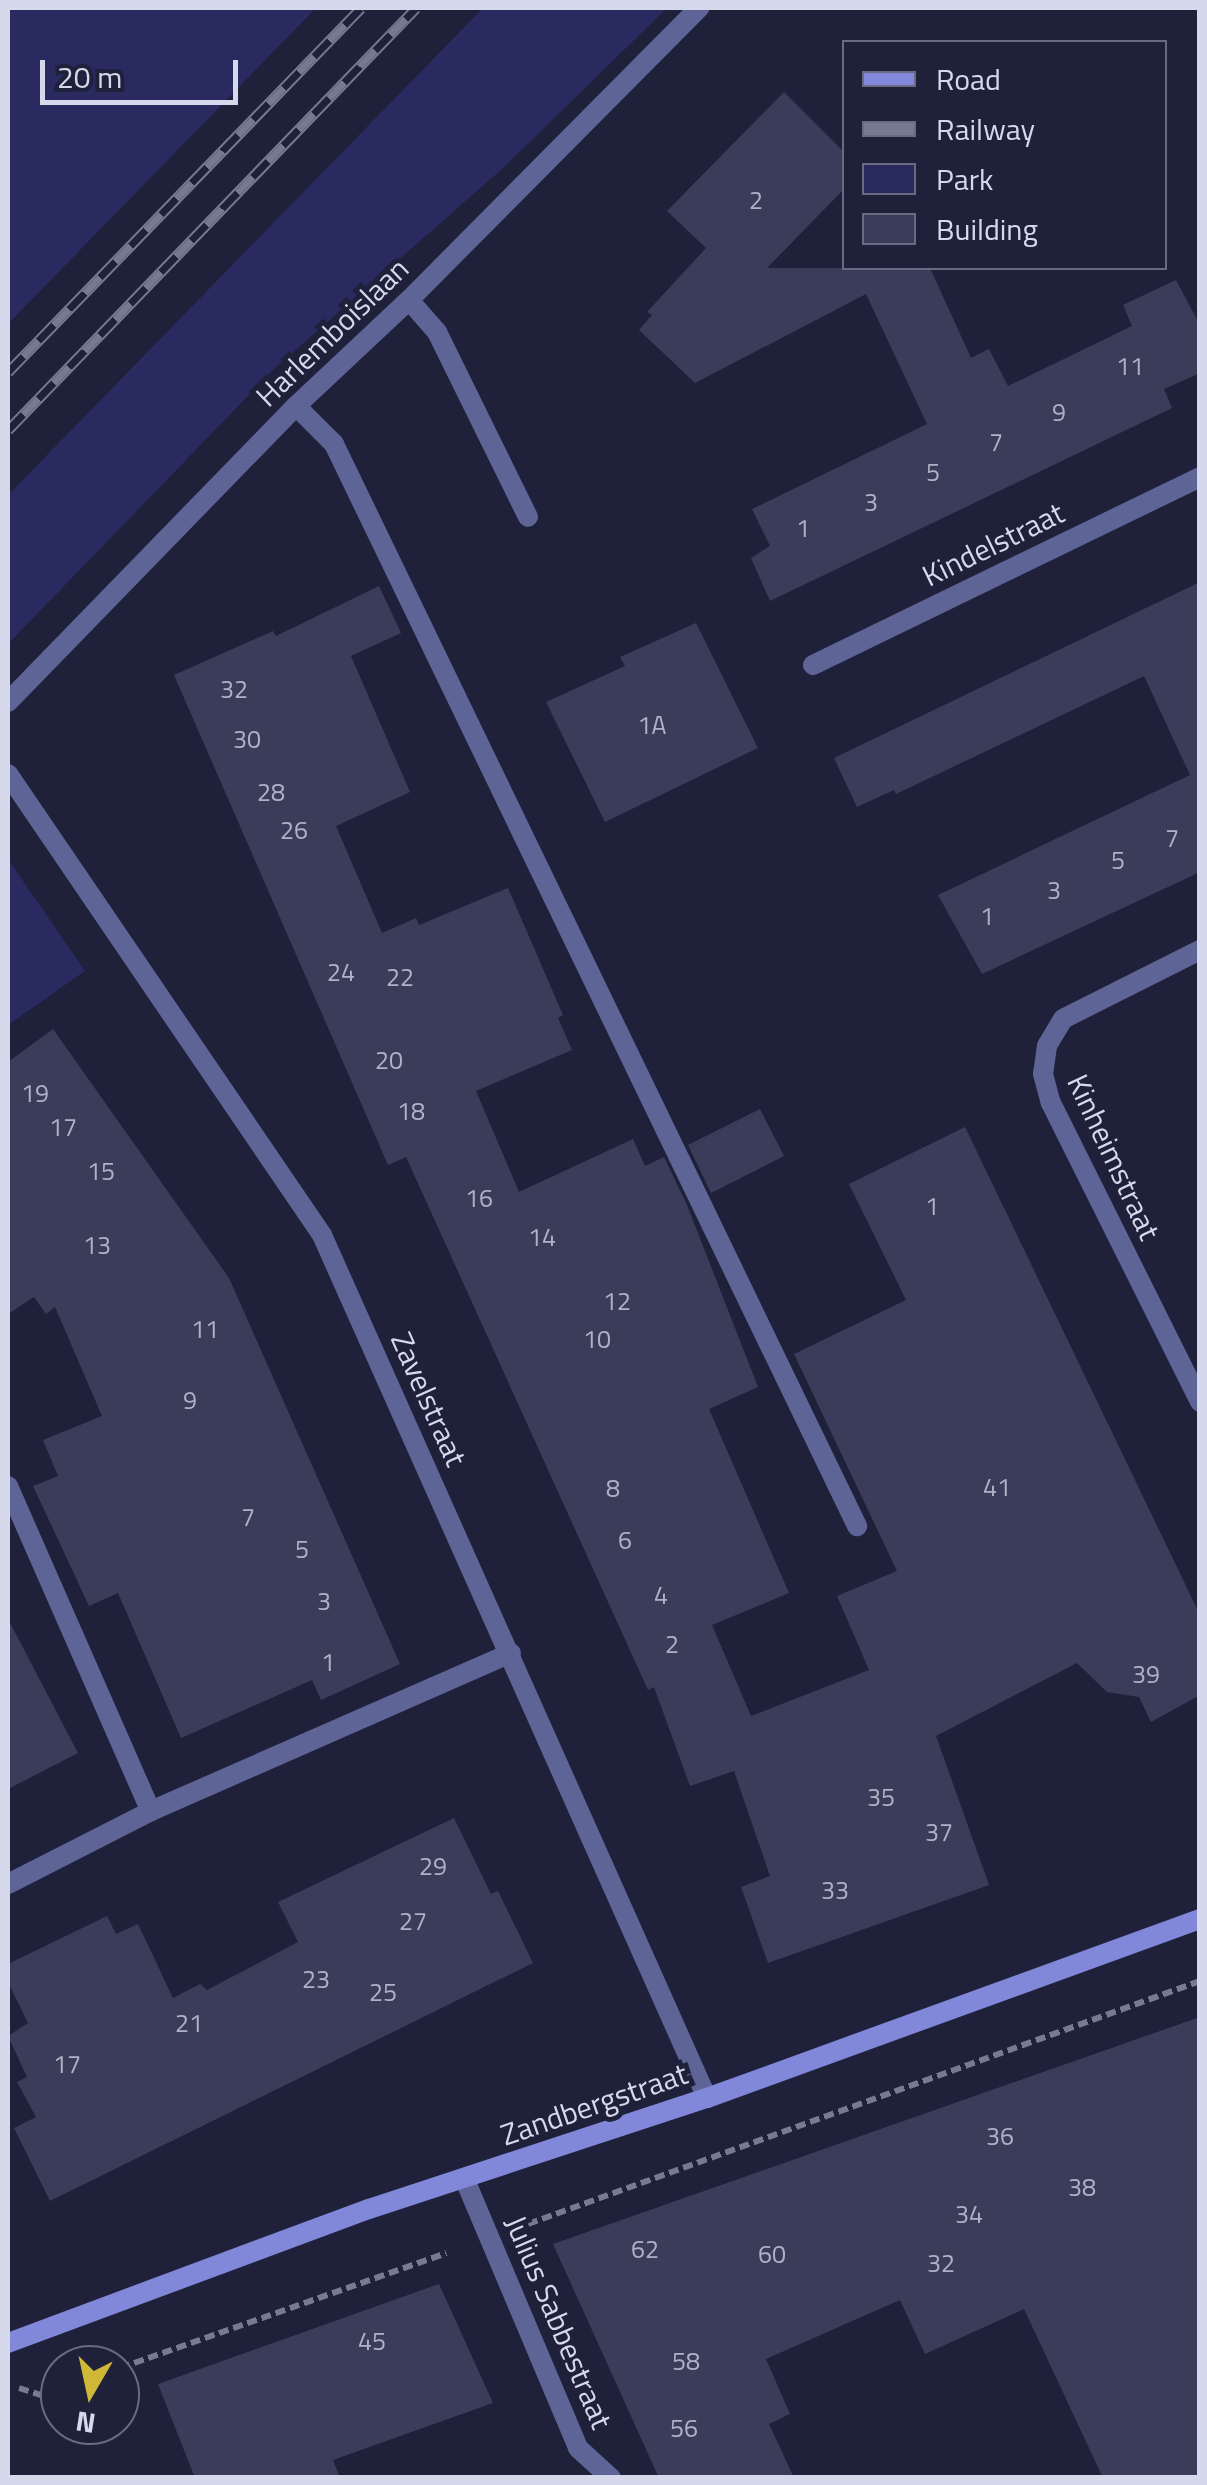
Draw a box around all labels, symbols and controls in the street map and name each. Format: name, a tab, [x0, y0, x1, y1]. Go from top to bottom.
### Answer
scale bar	[45, 40, 242, 102]
legend	[842, 40, 1167, 270]
text: 20 m	[57, 54, 122, 100]
text: Road	[936, 56, 1001, 102]
text: Railway	[936, 106, 1035, 152]
text: Park	[936, 156, 993, 202]
house number: 2	[749, 185, 763, 215]
text: Building	[936, 206, 1038, 252]
street label: Harlemboislaan	[248, 250, 416, 414]
house number: 11	[1116, 351, 1144, 381]
house number: 9	[1052, 397, 1066, 427]
house number: 7	[989, 427, 1003, 457]
house number: 5	[926, 457, 940, 487]
house number: 3	[864, 487, 878, 517]
street label: Kindelstraat	[916, 494, 1070, 594]
house number: 1	[796, 513, 810, 543]
house number: 32	[220, 674, 248, 704]
house number: 1A	[638, 710, 666, 740]
house number: 30	[233, 724, 261, 754]
house number: 28	[257, 777, 285, 807]
house number: 26	[280, 815, 308, 845]
house number: 7	[1165, 823, 1179, 853]
house number: 5	[1111, 845, 1125, 875]
house number: 3	[1047, 875, 1061, 905]
house number: 1	[980, 901, 994, 931]
house number: 24	[327, 957, 355, 987]
house number: 22	[386, 962, 414, 992]
house number: 20	[375, 1045, 403, 1075]
street label: Kinheimstraat	[1060, 1069, 1168, 1245]
house number: 19	[21, 1078, 49, 1108]
house number: 18	[397, 1096, 425, 1126]
house number: 17	[49, 1112, 77, 1142]
house number: 15	[87, 1156, 115, 1186]
house number: 16	[465, 1183, 493, 1213]
house number: 1	[925, 1191, 939, 1221]
house number: 14	[528, 1222, 556, 1252]
house number: 13	[83, 1230, 111, 1260]
house number: 12	[603, 1286, 631, 1316]
house number: 11	[191, 1314, 219, 1344]
house number: 10	[583, 1324, 611, 1354]
street label: Zavelstraat	[384, 1327, 474, 1471]
house number: 9	[183, 1385, 197, 1415]
house number: 41	[983, 1472, 1011, 1502]
house number: 8	[606, 1473, 620, 1503]
house number: 7	[241, 1502, 255, 1532]
house number: 6	[618, 1525, 632, 1555]
house number: 5	[295, 1534, 309, 1564]
house number: 4	[654, 1580, 668, 1610]
house number: 3	[317, 1586, 331, 1616]
house number: 2	[665, 1629, 679, 1659]
house number: 1	[321, 1647, 335, 1677]
house number: 39	[1132, 1659, 1160, 1689]
house number: 35	[867, 1782, 895, 1812]
house number: 37	[925, 1817, 953, 1847]
house number: 29	[419, 1851, 447, 1881]
house number: 33	[821, 1875, 849, 1905]
house number: 27	[399, 1906, 427, 1936]
house number: 23	[302, 1964, 330, 1994]
house number: 25	[369, 1977, 397, 2007]
house number: 21	[175, 2008, 203, 2038]
house number: 17	[53, 2049, 81, 2079]
street label: Zandbergstraat	[496, 2055, 692, 2153]
house number: 36	[986, 2121, 1014, 2151]
house number: 38	[1068, 2172, 1096, 2202]
house number: 34	[955, 2199, 983, 2229]
street label: Julius Sabbestraat	[498, 2210, 620, 2434]
house number: 62	[631, 2234, 659, 2264]
house number: 60	[758, 2239, 786, 2269]
house number: 32	[927, 2248, 955, 2278]
house number: 45	[358, 2326, 386, 2356]
north arrow	[40, 2345, 140, 2445]
house number: 58	[672, 2346, 700, 2376]
text: N	[73, 2400, 98, 2446]
house number: 56	[670, 2413, 698, 2443]

